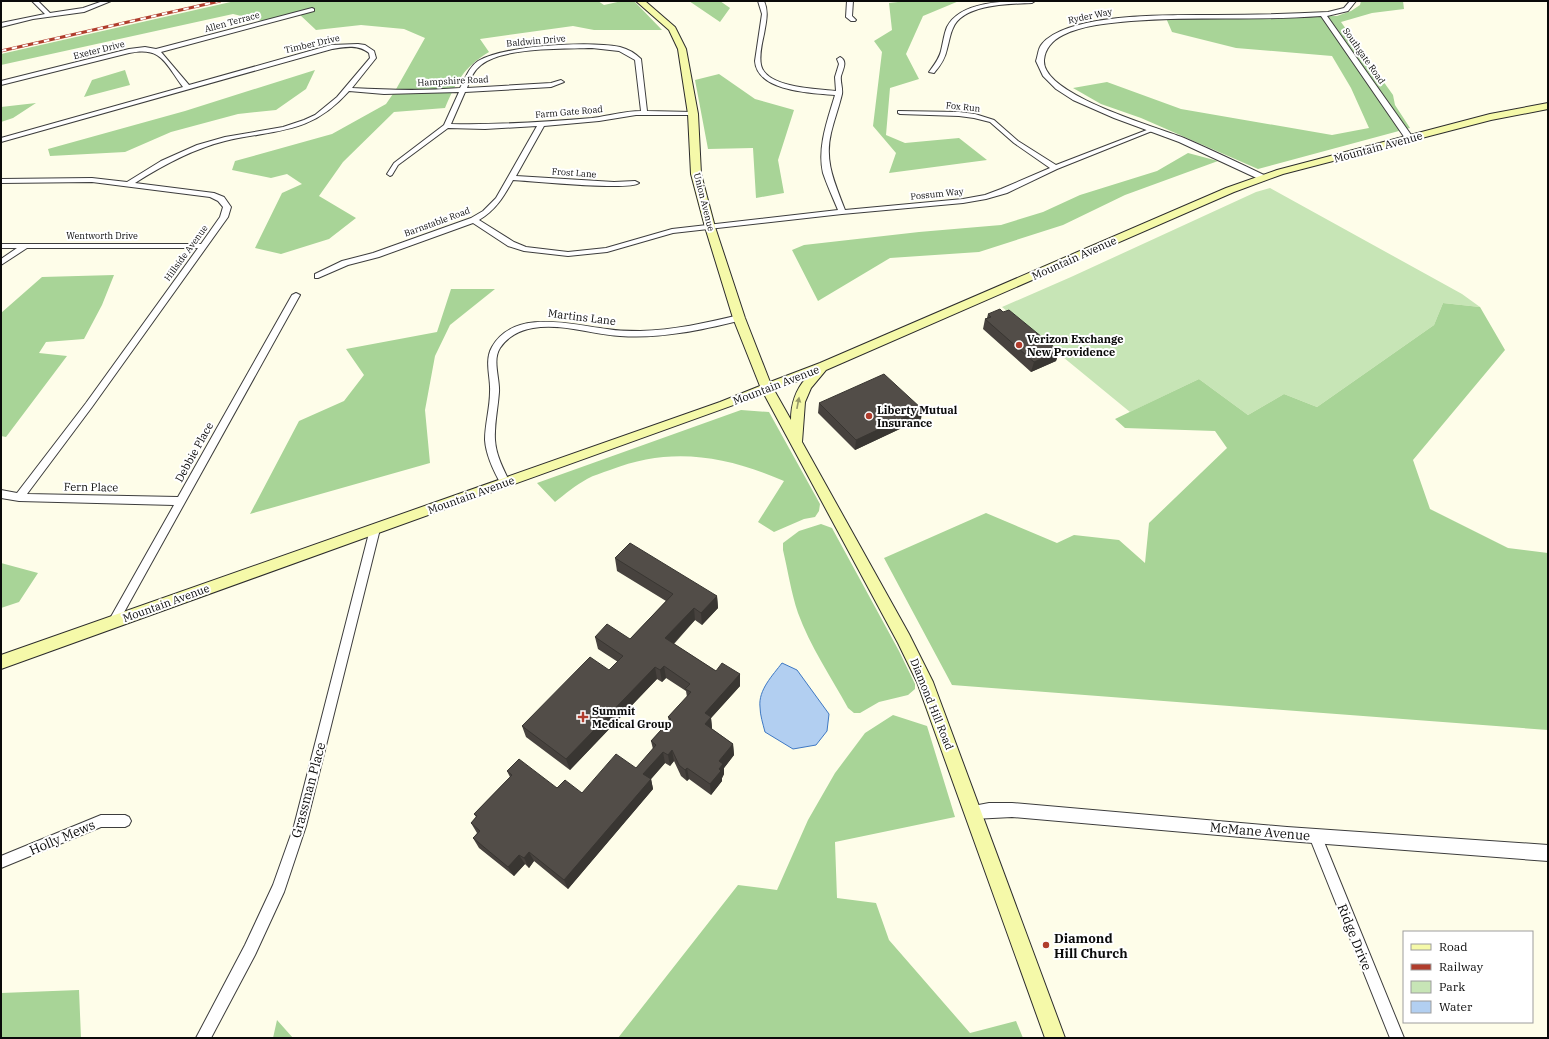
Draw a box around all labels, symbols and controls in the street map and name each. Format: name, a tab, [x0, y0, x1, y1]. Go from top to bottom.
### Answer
street label: Ryder Way	[1067, 5, 1113, 26]
street label: Allen Terrace	[203, 9, 261, 34]
street label: Southgate Road	[1341, 26, 1388, 86]
street label: Timber Drive	[283, 32, 341, 55]
street label: Baldwin Drive	[506, 32, 566, 49]
street label: Exeter Drive	[72, 38, 126, 61]
street label: Hampshire Road	[417, 73, 489, 88]
street label: Fox Run	[945, 99, 981, 114]
street label: Farm Gate Road	[535, 103, 604, 120]
street label: Mountain Avenue	[1332, 128, 1424, 166]
street label: Frost Lane	[551, 165, 597, 180]
street label: Union Avenue	[692, 172, 717, 232]
street label: Possum Way	[910, 185, 964, 202]
street label: Barnstable Road	[402, 204, 472, 239]
street label: Hillside Avenue	[162, 222, 210, 283]
street label: Wentworth Drive	[66, 230, 138, 241]
street label: Mountain Avenue	[1029, 233, 1119, 283]
street label: Martins Lane	[547, 306, 617, 328]
place label: Verizon Exchange New Providence	[1027, 332, 1123, 359]
marker: Verizon Exchange New Providence	[1014, 340, 1024, 350]
street label: Mountain Avenue	[731, 362, 821, 408]
one-way arrow	[796, 397, 802, 409]
place label: Liberty Mutual Insurance	[877, 403, 958, 430]
marker: Liberty Mutual Insurance	[864, 411, 874, 421]
street label: Debbie Place	[172, 419, 216, 484]
street label: Mountain Avenue	[426, 473, 516, 517]
street label: Fern Place	[64, 480, 118, 494]
street label: Mountain Avenue	[121, 581, 211, 625]
street label: Diamond Hill Road	[907, 656, 957, 752]
place label: Summit Medical Group	[592, 704, 672, 731]
marker: Summit Medical Group	[577, 711, 589, 723]
street label: Grassman Place	[288, 740, 329, 840]
street label: Holly Mews	[27, 816, 98, 859]
street label: McMane Avenue	[1209, 819, 1311, 844]
street label: Ridge Drive	[1333, 901, 1376, 973]
place label: Diamond Hill Church	[1054, 930, 1128, 962]
legend	[1403, 931, 1533, 1023]
text: Road	[1439, 939, 1468, 954]
marker: Diamond Hill Church	[1041, 940, 1051, 950]
text: Railway	[1439, 959, 1484, 974]
text: Park	[1439, 979, 1465, 994]
text: Water	[1439, 999, 1473, 1014]

